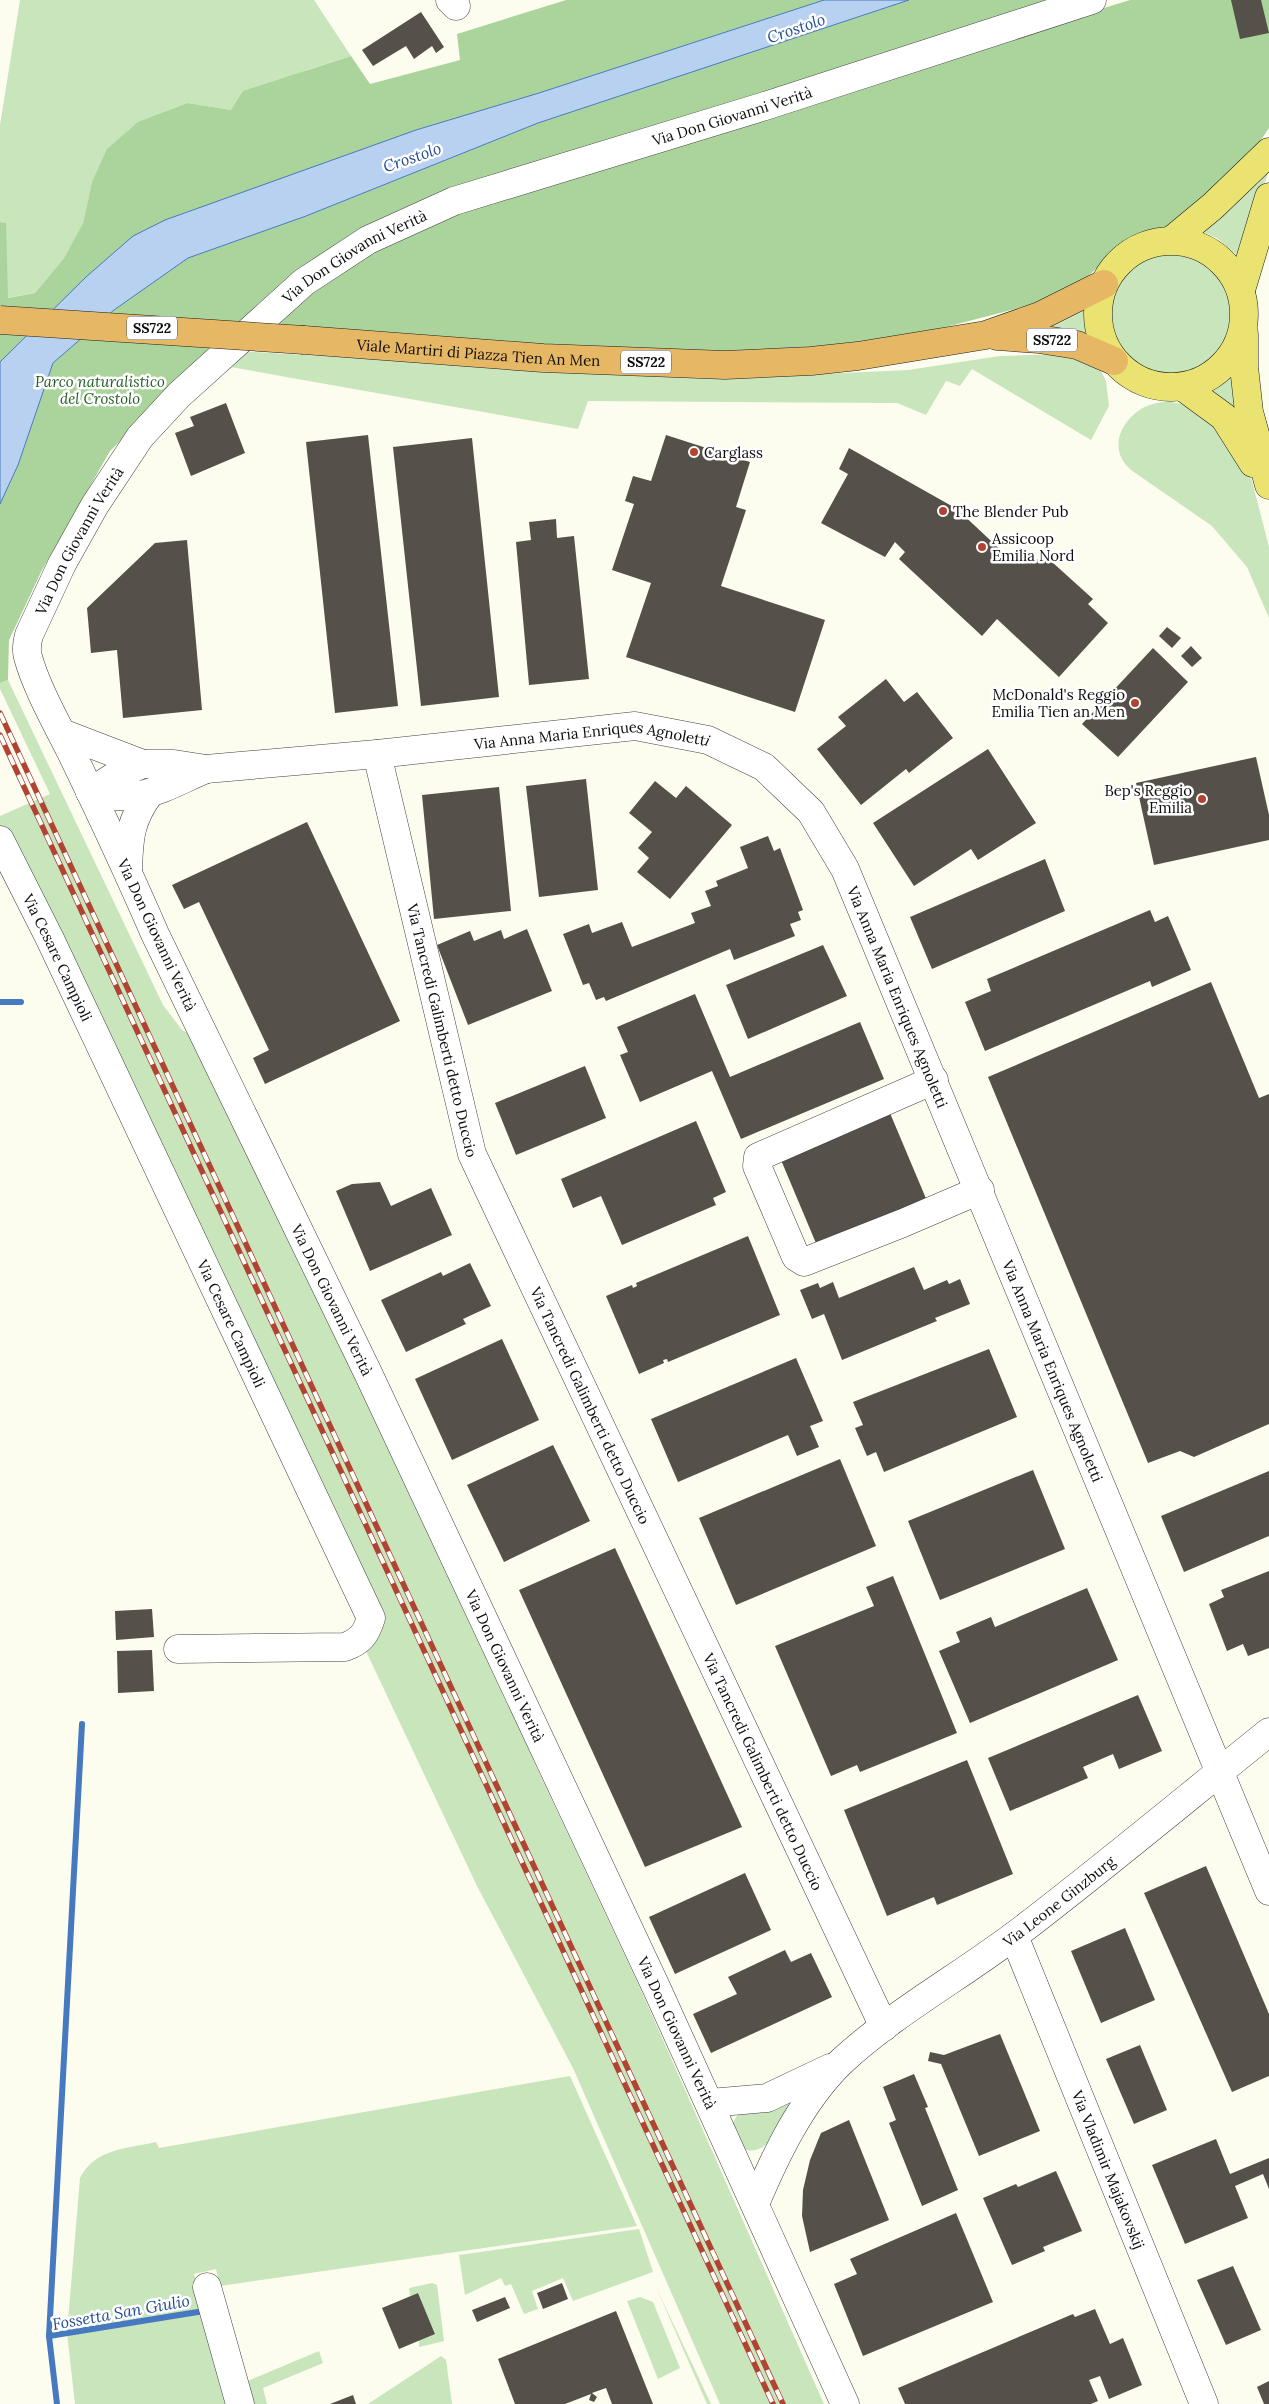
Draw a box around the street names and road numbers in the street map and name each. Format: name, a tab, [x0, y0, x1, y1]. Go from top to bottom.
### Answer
street label: Via Don Giovanni Verità	[649, 82, 814, 150]
street label: Via Don Giovanni Verità	[277, 205, 430, 308]
road number: SS722	[127, 316, 177, 339]
road number: SS722	[1027, 328, 1077, 352]
street label: Viale Martiri di Piazza Tien An Men	[355, 334, 601, 370]
road number: SS722	[621, 351, 671, 374]
street label: Via Don Giovanni Verità	[30, 463, 127, 618]
street label: Via Anna Maria Enriques Agnoletti	[472, 716, 714, 753]
street label: Via Don Giovanni Verità	[113, 855, 201, 1015]
street label: Via Anna Maria Enriques Agnoletti	[843, 882, 952, 1110]
street label: Via Cesare Campioli	[19, 890, 97, 1024]
street label: Via Tancredi Galimberti detto Duccio	[403, 901, 482, 1159]
street label: Via Don Giovanni Verità	[287, 1220, 377, 1379]
street label: Via Cesare Campioli	[193, 1255, 270, 1390]
street label: Via Anna Maria Enriques Agnoletti	[998, 1256, 1108, 1485]
street label: Via Tancredi Galimberti detto Duccio	[526, 1283, 655, 1527]
street label: Via Don Giovanni Verità	[461, 1586, 549, 1746]
street label: Via Tancredi Galimberti detto Duccio	[699, 1649, 828, 1893]
street label: Via Leone Ginzburg	[998, 1851, 1119, 1951]
street label: Via Don Giovanni Verità	[633, 1953, 721, 2113]
street label: Via Vladimir Majakovskij	[1068, 2087, 1149, 2252]

